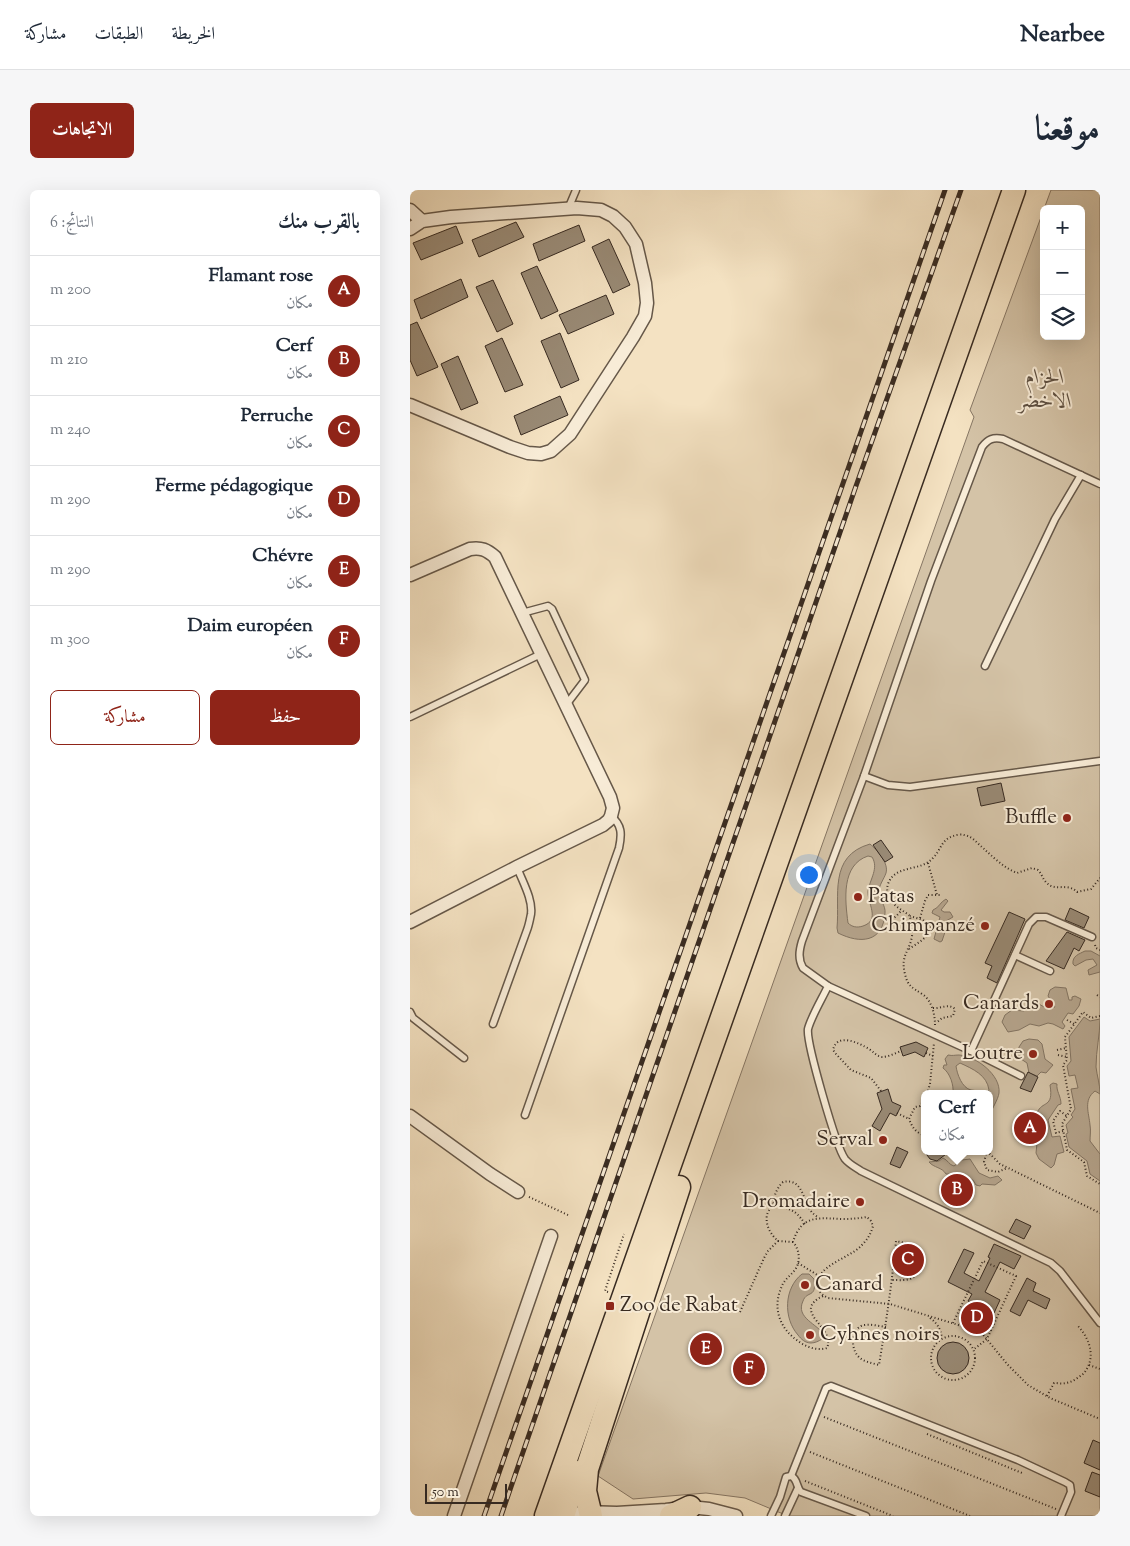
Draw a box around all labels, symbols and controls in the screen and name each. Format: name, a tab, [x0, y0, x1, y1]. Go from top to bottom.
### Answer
text: Nearbee	[1020, 18, 1105, 52]
text: مشاركة	[25, 22, 66, 48]
text: الطبقات	[94, 22, 143, 48]
text: الخريطة	[171, 22, 215, 48]
button: الاتجاهات	[30, 103, 134, 158]
text: موقعنا	[1035, 105, 1100, 156]
map controls	[1040, 205, 1085, 340]
button: +	[1040, 205, 1085, 250]
text: بالقرب منك	[278, 208, 360, 238]
text: النتائج: 6	[50, 212, 94, 235]
button: −	[1040, 250, 1085, 295]
text: Flamant rose	[209, 263, 313, 290]
text: 200 m	[50, 279, 91, 302]
text: A	[338, 279, 351, 302]
text: مكان	[286, 293, 313, 316]
button: layers	[1040, 295, 1085, 340]
text: Cerf	[276, 333, 313, 360]
text: 210 m	[50, 349, 88, 372]
text: B	[339, 349, 349, 372]
text: مكان	[286, 363, 313, 386]
park label: الحزام الاخضر	[1017, 363, 1072, 417]
text: Perruche	[241, 403, 313, 430]
text: 240 m	[50, 419, 91, 442]
text: C	[338, 419, 350, 442]
text: مكان	[286, 433, 313, 456]
text: Ferme pédagogique	[155, 473, 313, 500]
text: 290 m	[50, 489, 90, 512]
text: D	[338, 489, 350, 512]
text: مكان	[286, 503, 313, 526]
text: Chévre	[252, 543, 313, 570]
text: 290 m	[50, 559, 90, 582]
text: E	[339, 559, 349, 582]
text: مكان	[286, 573, 313, 596]
text: Daim européen	[187, 613, 313, 640]
text: 300 m	[50, 629, 90, 652]
text: F	[340, 629, 348, 652]
text: مكان	[286, 643, 313, 666]
button: مشاركة	[50, 690, 200, 745]
button: حفظ	[210, 690, 360, 745]
place label: Buffle	[1005, 803, 1057, 833]
marker: Buffle	[1061, 812, 1073, 824]
your location	[796, 862, 822, 888]
place label: Patas	[868, 882, 914, 912]
marker: Patas	[852, 891, 864, 903]
place label: Chimpanzé	[871, 911, 975, 941]
marker: Chimpanzé	[979, 920, 991, 932]
place label: Canards	[963, 989, 1039, 1019]
marker: Canards	[1043, 998, 1055, 1010]
place label: Loutre	[962, 1039, 1023, 1069]
marker: Loutre	[1027, 1048, 1039, 1060]
popup	[921, 1090, 993, 1155]
text: Cerf	[938, 1095, 976, 1122]
pin: A	[1014, 1109, 1046, 1147]
place label: Serval	[816, 1125, 873, 1155]
text: مكان	[938, 1125, 965, 1148]
marker: Serval	[877, 1134, 889, 1146]
pin: B	[941, 1171, 973, 1209]
place label: Dromadaire	[742, 1187, 850, 1217]
marker: Dromadaire	[854, 1196, 866, 1208]
pin: C	[892, 1241, 924, 1279]
place label: Canard	[815, 1270, 883, 1300]
marker: Canard	[799, 1279, 811, 1291]
place label: Zoo de Rabat	[620, 1291, 738, 1321]
pin: D	[961, 1299, 993, 1337]
marker: Zoo de Rabat	[604, 1300, 616, 1312]
place label: Cyhnes noirs	[820, 1320, 940, 1350]
marker: Cyhnes noirs	[804, 1329, 816, 1341]
pin: E	[690, 1330, 722, 1368]
pin: F	[733, 1350, 765, 1388]
scale bar	[425, 1481, 508, 1504]
text: 50 m	[432, 1483, 459, 1503]

